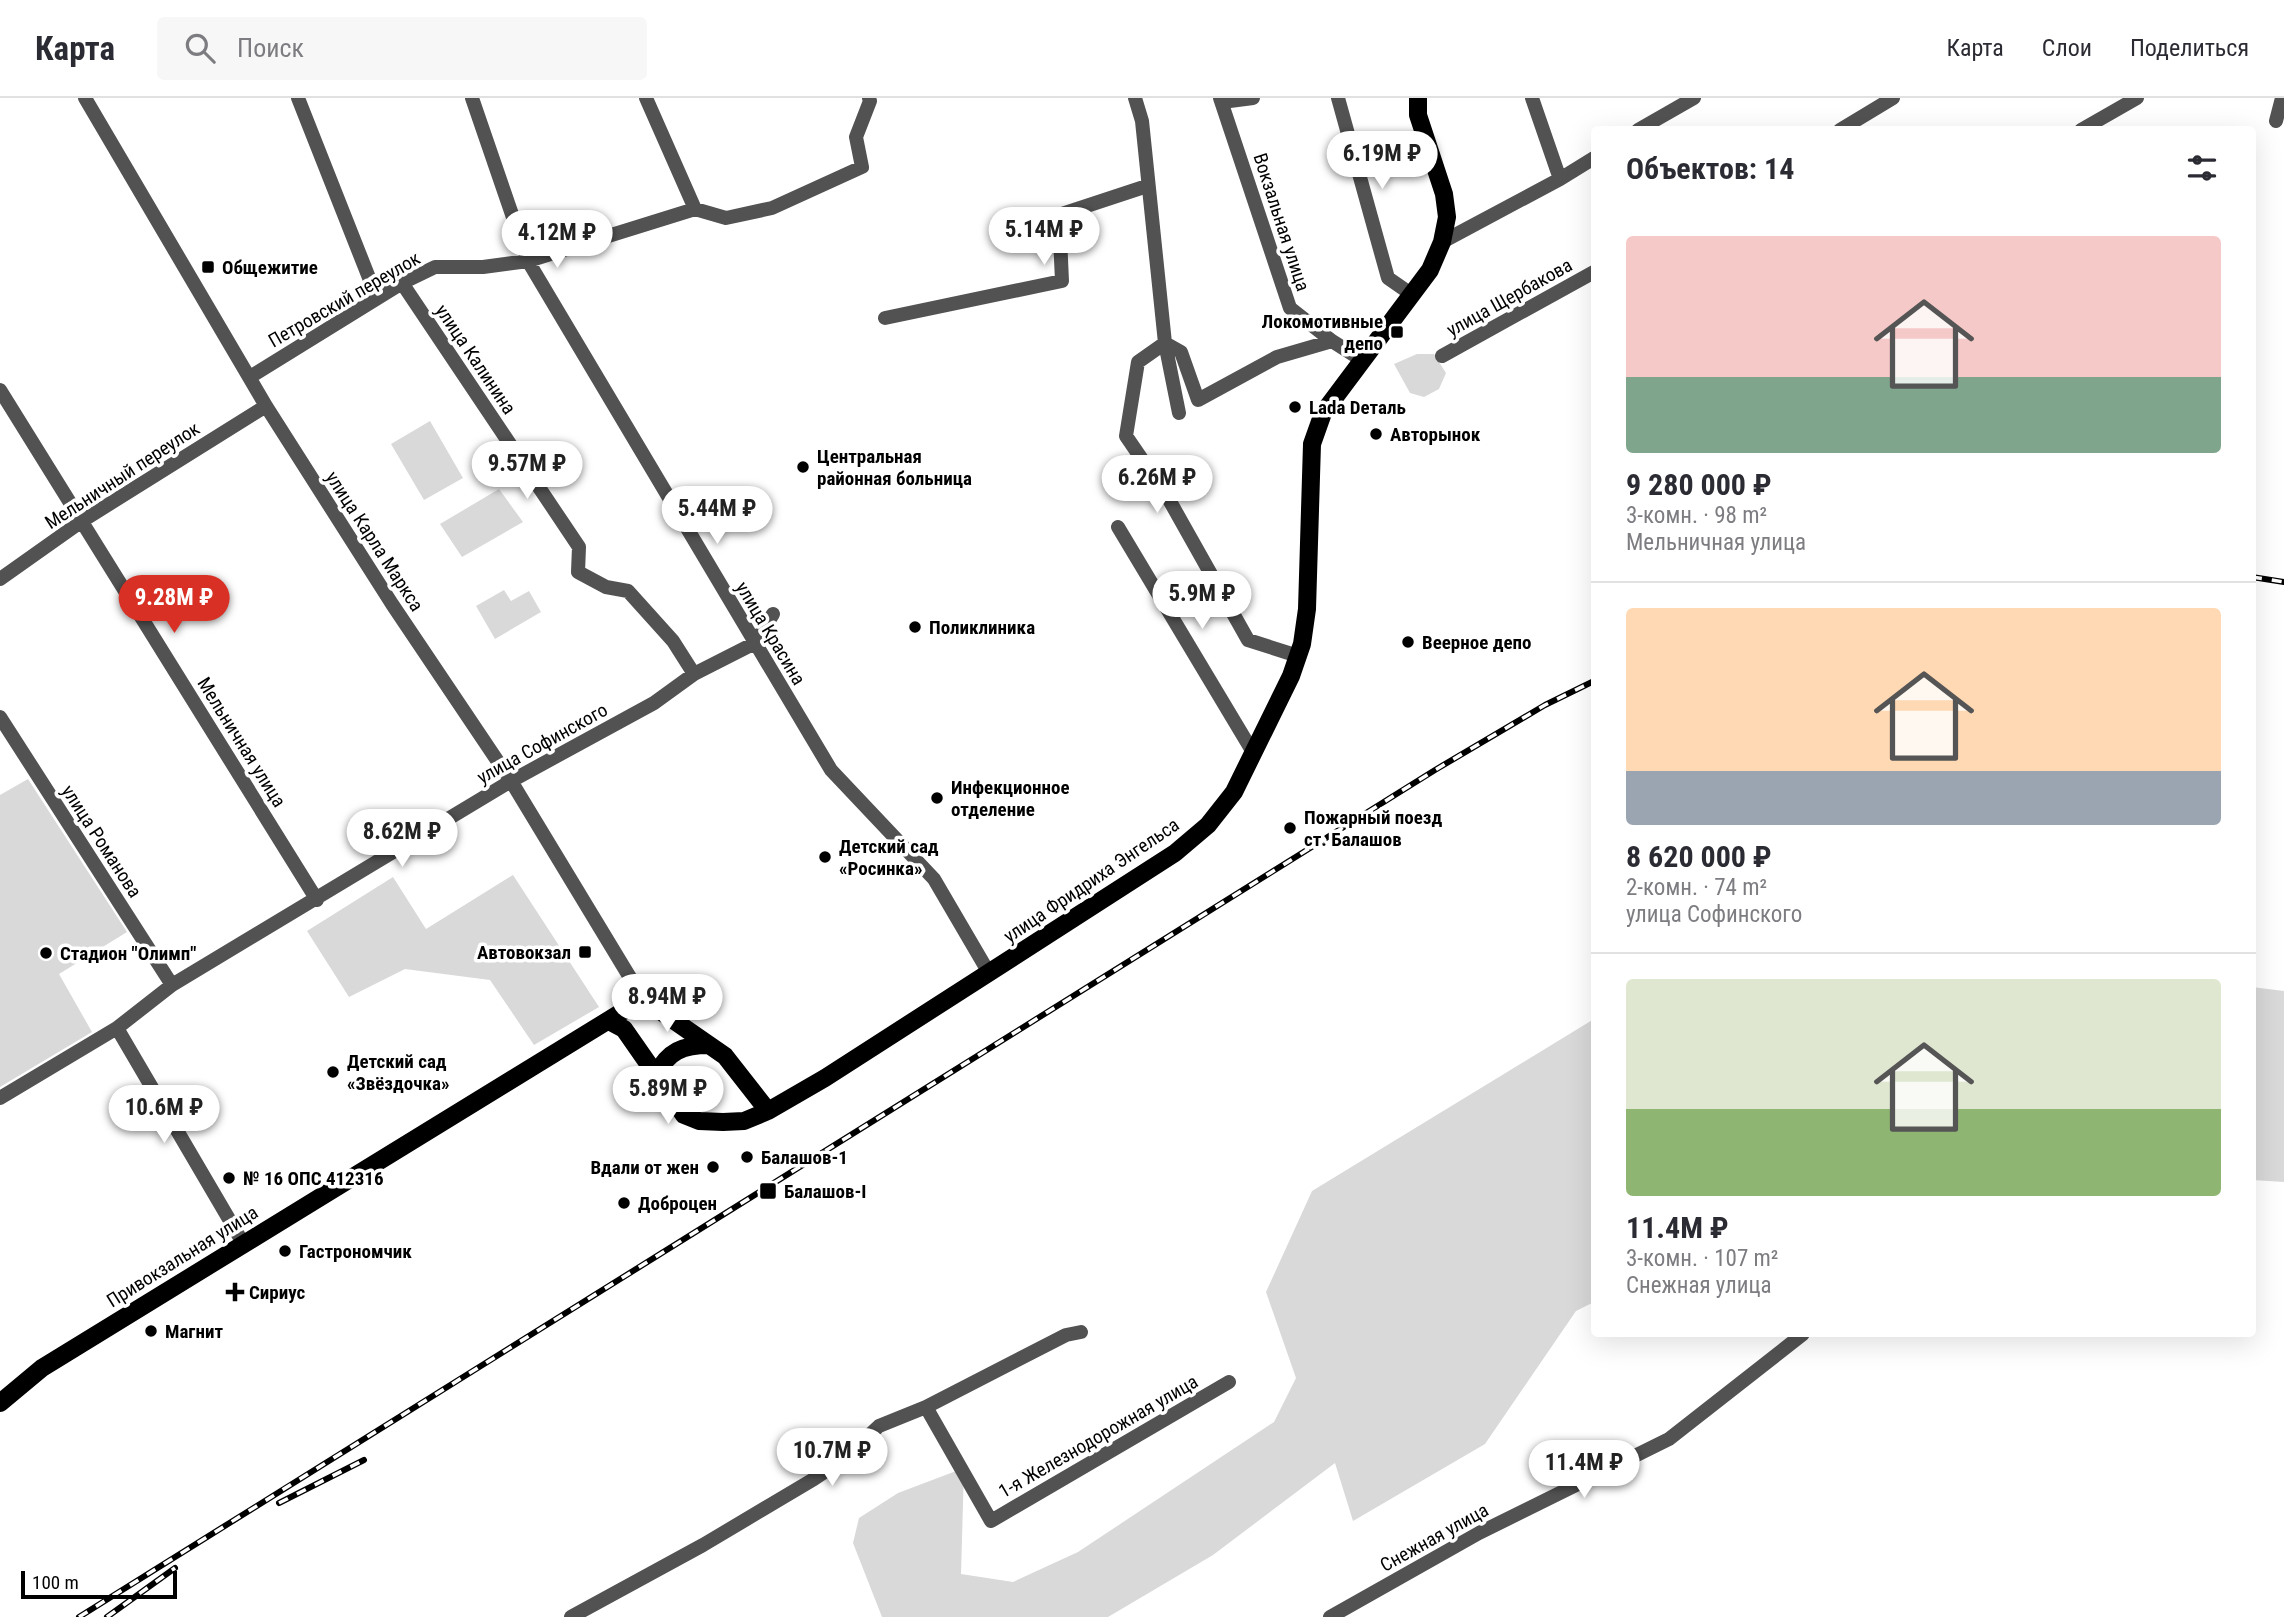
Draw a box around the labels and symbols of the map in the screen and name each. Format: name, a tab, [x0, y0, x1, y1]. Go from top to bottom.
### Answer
pin: 6.19M ₽	[1317, 132, 1447, 191]
street label: Вокзальная улица	[1248, 150, 1315, 294]
pin: 5.14M ₽	[979, 208, 1109, 267]
pin: 4.12M ₽	[492, 211, 622, 270]
street label: Петровский переулок	[264, 247, 424, 352]
street label: улица Щербакова	[1442, 253, 1576, 341]
place label: Общежитие	[222, 256, 318, 279]
marker: Общежитие	[200, 259, 216, 275]
street label: улица Калинина	[430, 300, 521, 419]
place label: Локомотивные депо	[1262, 310, 1383, 355]
marker: Локомотивные депо	[1389, 324, 1405, 340]
place label: Lada Dеталь	[1309, 396, 1406, 419]
marker: Lada Dеталь	[1287, 399, 1303, 415]
street label: Мельничный переулок	[41, 417, 204, 534]
place label: Авторынок	[1390, 423, 1481, 446]
marker: Авторынок	[1368, 426, 1384, 442]
pin: 9.57M ₽	[462, 442, 592, 501]
place label: Центральная районная больница	[817, 445, 972, 490]
pin: 6.26M ₽	[1092, 456, 1222, 515]
marker: Центральная районная больница	[795, 459, 811, 475]
street label: улица Карла Маркса	[321, 467, 428, 616]
pin: 5.44M ₽	[652, 486, 782, 546]
pin: 5.9M ₽	[1145, 572, 1259, 631]
pin: 9.28M ₽	[109, 575, 239, 635]
street label: улица Красина	[731, 577, 810, 689]
place label: Поликлиника	[929, 616, 1035, 639]
marker: Поликлиника	[907, 619, 923, 635]
place label: Веерное депо	[1422, 631, 1531, 654]
marker: Веерное депо	[1400, 634, 1416, 650]
street label: Мельничная улица	[192, 673, 291, 811]
street label: улица Софинского	[473, 698, 611, 789]
place label: Инфекционное отделение	[951, 776, 1069, 821]
street label: улица Романова	[57, 781, 146, 902]
marker: Инфекционное отделение	[929, 790, 945, 806]
place label: Пожарный поезд ст. Балашов	[1304, 806, 1442, 851]
pin: 8.62M ₽	[337, 810, 467, 869]
street label: улица Фридриха Энгельса	[999, 813, 1183, 948]
marker: Пожарный поезд ст. Балашов	[1282, 820, 1298, 836]
place label: Детский сад «Росинка»	[839, 835, 939, 880]
marker: Детский сад «Росинка»	[817, 849, 833, 865]
place label: Автовокзал	[477, 941, 571, 964]
place label: Стадион "Олимп"	[60, 942, 196, 965]
marker: Автовокзал	[577, 944, 593, 960]
marker: Стадион "Олимп"	[38, 945, 54, 961]
pin: 8.94M ₽	[602, 974, 732, 1034]
place label: Детский сад «Звёздочка»	[347, 1050, 450, 1095]
marker: Детский сад «Звёздочка»	[325, 1064, 341, 1080]
pin: 5.89M ₽	[603, 1066, 733, 1126]
pin: 10.6M ₽	[99, 1086, 229, 1145]
place label: Балашов-1	[761, 1146, 848, 1169]
marker: Балашов-1	[739, 1149, 755, 1165]
place label: Вдали от жен	[590, 1156, 699, 1179]
marker: Вдали от жен	[705, 1159, 721, 1175]
place label: № 16 ОПС 412316	[243, 1167, 384, 1190]
marker: № 16 ОПС 412316	[221, 1170, 237, 1186]
place label: Балашов-I	[784, 1180, 866, 1203]
marker: Балашов-I	[758, 1181, 778, 1201]
place label: Доброцен	[638, 1192, 717, 1215]
marker: Доброцен	[616, 1195, 632, 1211]
street label: Привокзальная улица	[103, 1201, 262, 1312]
place label: Гастрономчик	[299, 1240, 412, 1263]
marker: Гастрономчик	[277, 1243, 293, 1259]
place label: Сириус	[249, 1281, 306, 1304]
marker: Сириус	[227, 1284, 243, 1300]
place label: Магнит	[165, 1320, 223, 1343]
marker: Магнит	[143, 1323, 159, 1339]
street label: 1-я Железнодорожная улица	[995, 1370, 1202, 1503]
pin: 10.7M ₽	[767, 1428, 897, 1488]
pin: 11.4M ₽	[1519, 1440, 1649, 1500]
street label: Снежная улица	[1376, 1498, 1492, 1577]
scale bar	[21, 1568, 177, 1600]

